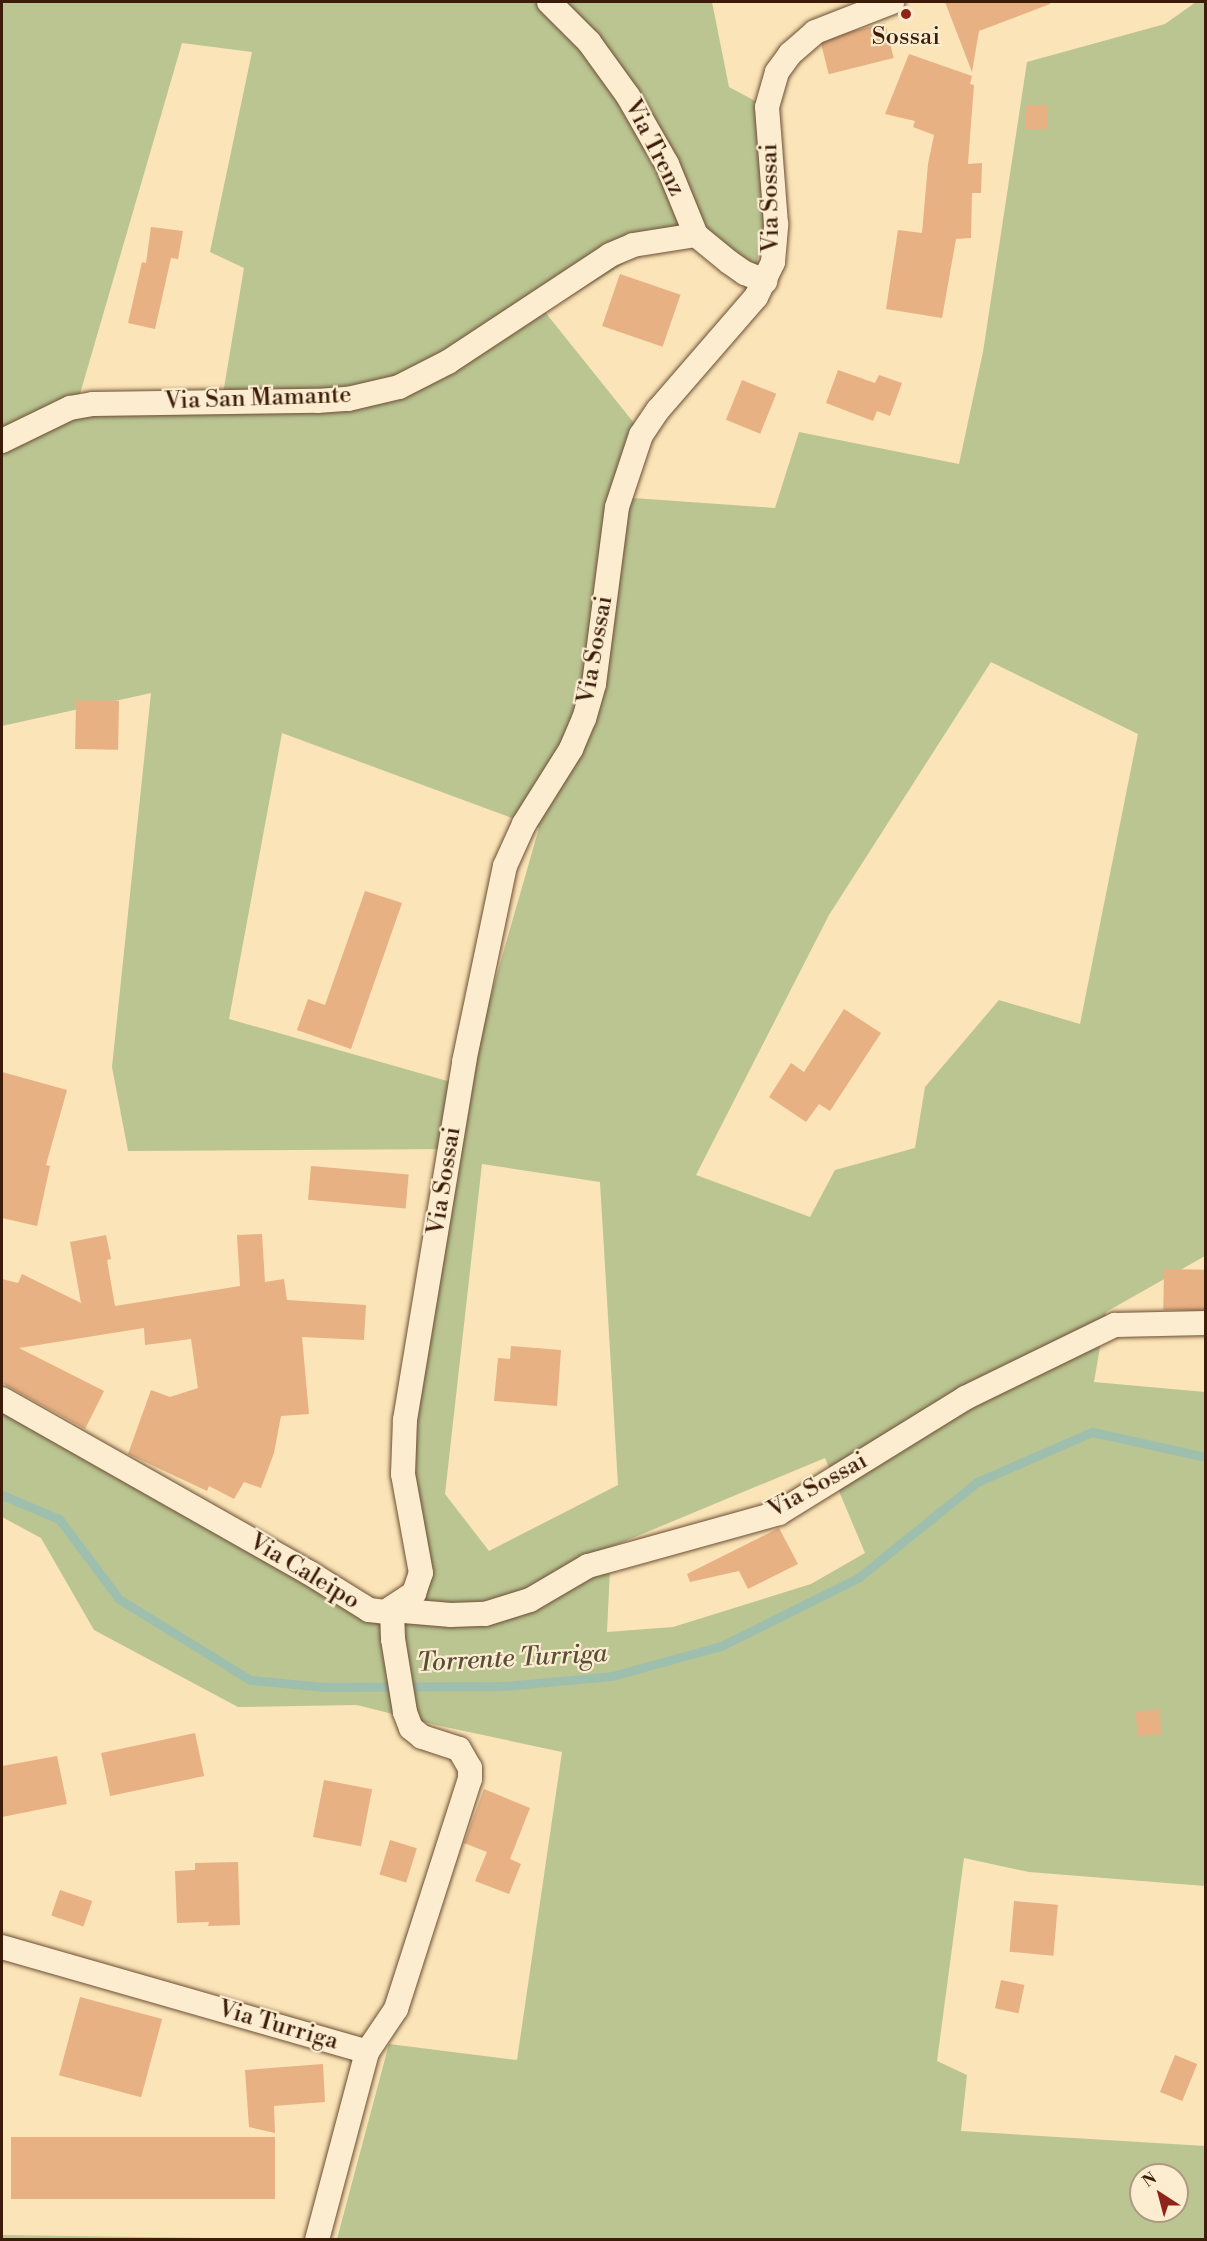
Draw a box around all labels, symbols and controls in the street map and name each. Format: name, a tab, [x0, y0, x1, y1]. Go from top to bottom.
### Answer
marker: Sossai	[899, 7, 913, 21]
place label: Sossai	[872, 24, 940, 52]
street label: Via Trenz	[617, 95, 691, 201]
street label: Via Sossai	[756, 143, 786, 253]
street label: Via San Mamante	[164, 381, 352, 417]
street label: Via Sossai	[572, 594, 620, 706]
street label: Via Sossai	[422, 1125, 468, 1237]
street label: Via Sossai	[763, 1447, 873, 1525]
street label: Via Caleipo	[243, 1528, 365, 1616]
water label: Torrente Turriga	[416, 1638, 608, 1680]
street label: Via Turriga	[215, 1995, 341, 2057]
north arrow	[1129, 2163, 1189, 2223]
text: N	[1139, 2168, 1161, 2192]

